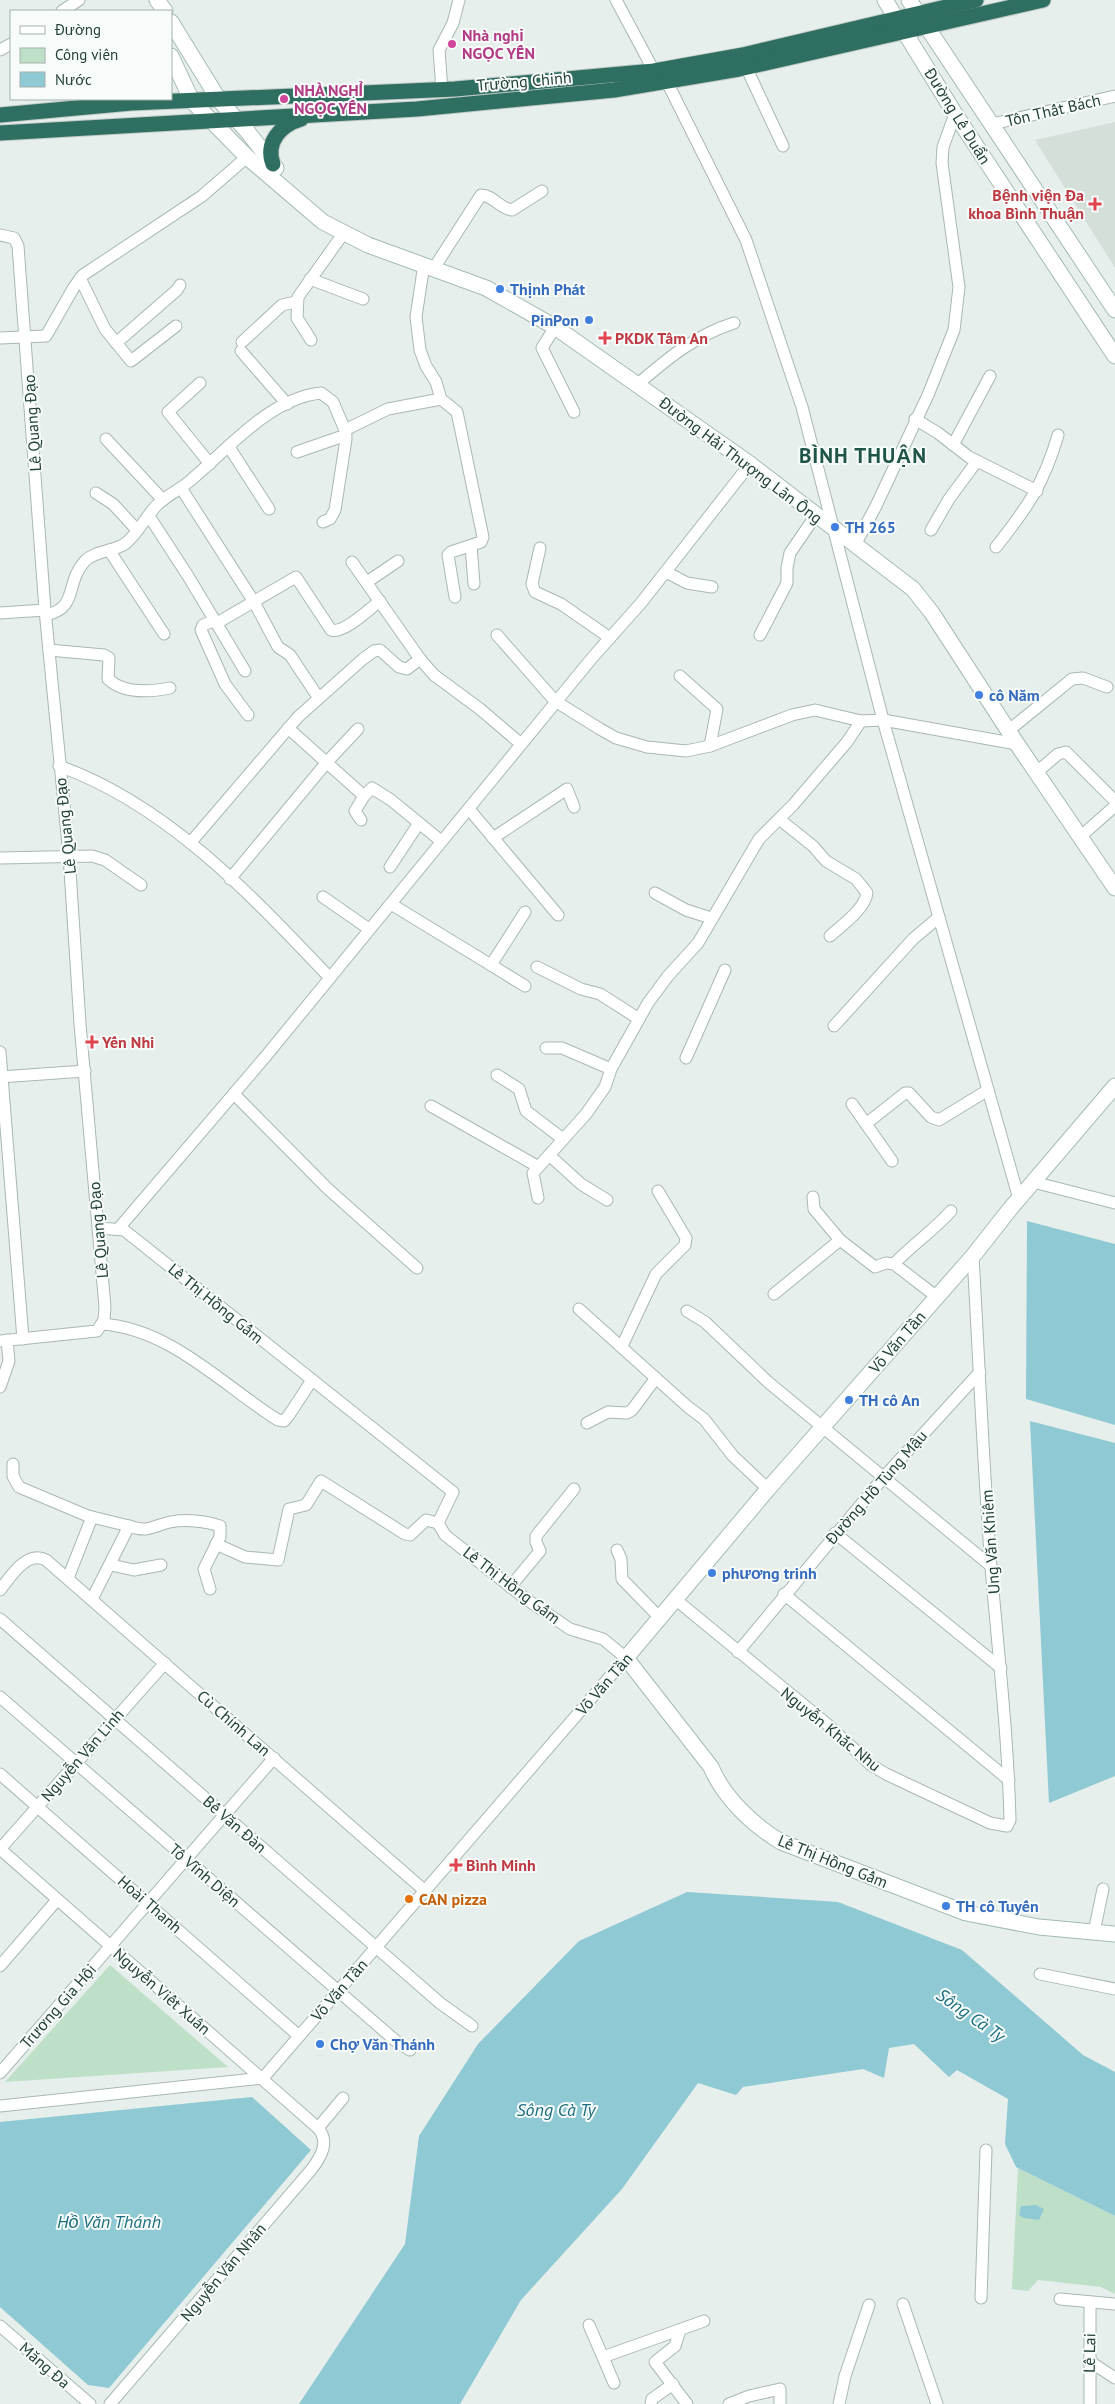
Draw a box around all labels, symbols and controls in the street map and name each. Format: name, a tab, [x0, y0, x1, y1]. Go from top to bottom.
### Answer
legend	[10, 10, 172, 100]
text: Đường	[54, 20, 101, 39]
place label: Nhà nghỉ NGỌC YẾN	[462, 25, 535, 63]
marker: Nhà nghỉ NGỌC YẾN	[446, 38, 458, 50]
text: Công viên	[55, 45, 118, 64]
street label: Đường Lê Duẩn	[920, 63, 996, 168]
street label: Trường Chinh	[476, 67, 572, 95]
text: Nước	[55, 70, 92, 89]
place label: NHÀ NGHỈ NGỌC YẾN	[294, 80, 367, 118]
street label: Tôn Thất Bách	[1004, 89, 1102, 131]
marker: NHÀ NGHỈ NGỌC YẾN	[278, 93, 290, 105]
place label: Bệnh viện Đa khoa Bình Thuận	[968, 185, 1084, 223]
marker: Bệnh viện Đa khoa Bình Thuận	[1088, 197, 1102, 211]
place label: Thịnh Phát	[510, 279, 586, 299]
marker: Thịnh Phát	[494, 283, 506, 295]
place label: PinPon	[531, 310, 579, 330]
marker: PinPon	[583, 314, 595, 326]
place label: PKDK Tâm An	[615, 328, 708, 348]
marker: PKDK Tâm An	[599, 332, 611, 344]
street label: Lê Quang Đạo	[19, 374, 45, 472]
street label: Đường Hải Thượng Lãn Ông	[655, 392, 827, 528]
district label: BÌNH THUẬN	[799, 442, 927, 469]
place label: TH 265	[845, 517, 896, 537]
marker: TH 265	[829, 521, 841, 533]
place label: cô Năm	[989, 685, 1040, 705]
marker: cô Năm	[973, 689, 985, 701]
street label: Lê Quang Đạo	[50, 777, 80, 875]
place label: Yến Nhi	[101, 1032, 154, 1052]
marker: Yến Nhi	[86, 1036, 98, 1048]
street label: Lê Quang Đạo	[84, 1181, 112, 1279]
street label: Lê Thị Hồng Gấm	[164, 1259, 268, 1347]
street label: Võ Văn Tần	[864, 1307, 929, 1378]
place label: TH cô An	[859, 1390, 920, 1410]
marker: TH cô An	[843, 1394, 855, 1406]
street label: Đường Hồ Tùng Mậu	[820, 1426, 931, 1549]
street label: Ung Văn Khiêm	[976, 1489, 1004, 1595]
street label: Lê Thị Hồng Gấm	[459, 1542, 565, 1628]
place label: phương trinh	[722, 1563, 817, 1583]
marker: phương trinh	[706, 1567, 718, 1579]
street label: Võ Văn Tần	[571, 1649, 636, 1720]
street label: Nguyễn Khắc Nhu	[777, 1683, 885, 1775]
street label: Cù Chính Lan	[193, 1686, 275, 1760]
street label: Nguyễn Văn Linh	[36, 1705, 128, 1805]
street label: Bế Văn Đàn	[199, 1791, 271, 1857]
street label: Lê Thị Hồng Gấm	[775, 1830, 891, 1892]
street label: Tô Vĩnh Diện	[165, 1839, 245, 1911]
place label: Bình Minh	[466, 1855, 536, 1875]
marker: Bình Minh	[450, 1859, 462, 1871]
street label: Hoài Thanh	[114, 1871, 186, 1937]
place label: CAN pizza	[419, 1889, 487, 1909]
marker: CAN pizza	[403, 1893, 415, 1905]
place label: TH cô Tuyến	[956, 1896, 1039, 1916]
marker: TH cô Tuyến	[940, 1900, 952, 1912]
street label: Nguyễn Viết Xuân	[109, 1943, 215, 2039]
street label: Võ Văn Tần	[306, 1955, 371, 2026]
street label: Trương Gia Hội	[16, 1960, 100, 2052]
water label: Sông Cà Ty	[932, 1983, 1011, 2048]
place label: Chợ Văn Thánh	[330, 2034, 435, 2054]
marker: Chợ Văn Thánh	[314, 2038, 326, 2050]
water label: Sông Cà Ty	[517, 2098, 597, 2121]
water label: Hồ Văn Thánh	[57, 2210, 161, 2233]
street label: Nguyễn Văn Nhân	[176, 2219, 270, 2325]
street label: Lê Lai	[1079, 2333, 1099, 2373]
street label: Măng Đa	[16, 2338, 74, 2392]

